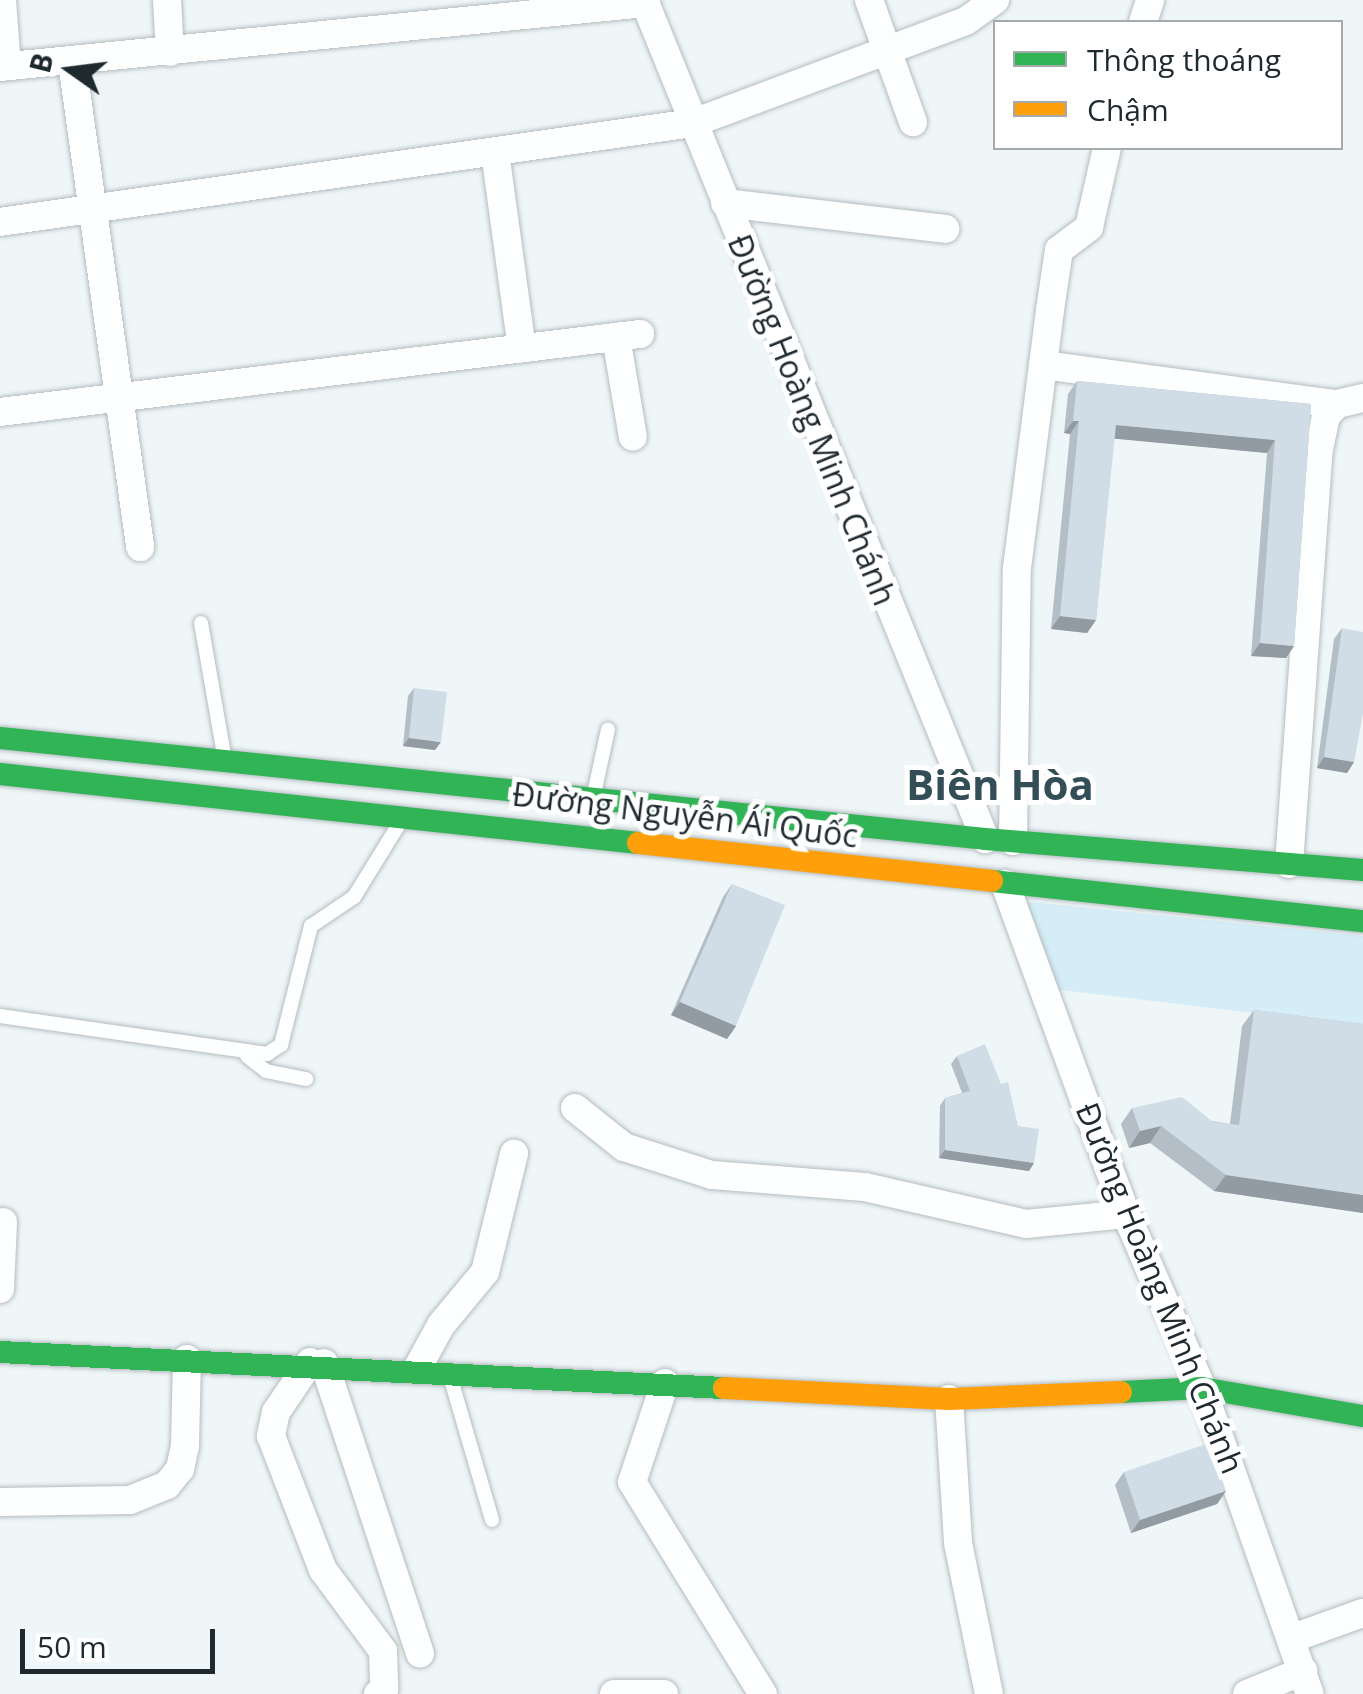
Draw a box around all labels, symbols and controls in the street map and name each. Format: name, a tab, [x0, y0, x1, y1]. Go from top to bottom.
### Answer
north arrow	[20, 20, 120, 120]
legend	[993, 20, 1343, 150]
text: Thông thoáng	[1087, 39, 1281, 80]
text: B	[20, 49, 62, 76]
text: Chậm	[1087, 89, 1169, 130]
street label: Đường Hoàng Minh Chánh	[720, 229, 904, 611]
district label: Biên Hòa	[906, 759, 1094, 809]
street label: Đường Nguyễn Ái Quốc	[510, 775, 860, 855]
street label: Đường Hoàng Minh Chánh	[1068, 1097, 1252, 1479]
scale bar	[25, 1609, 220, 1671]
text: 50 m	[37, 1626, 107, 1667]

